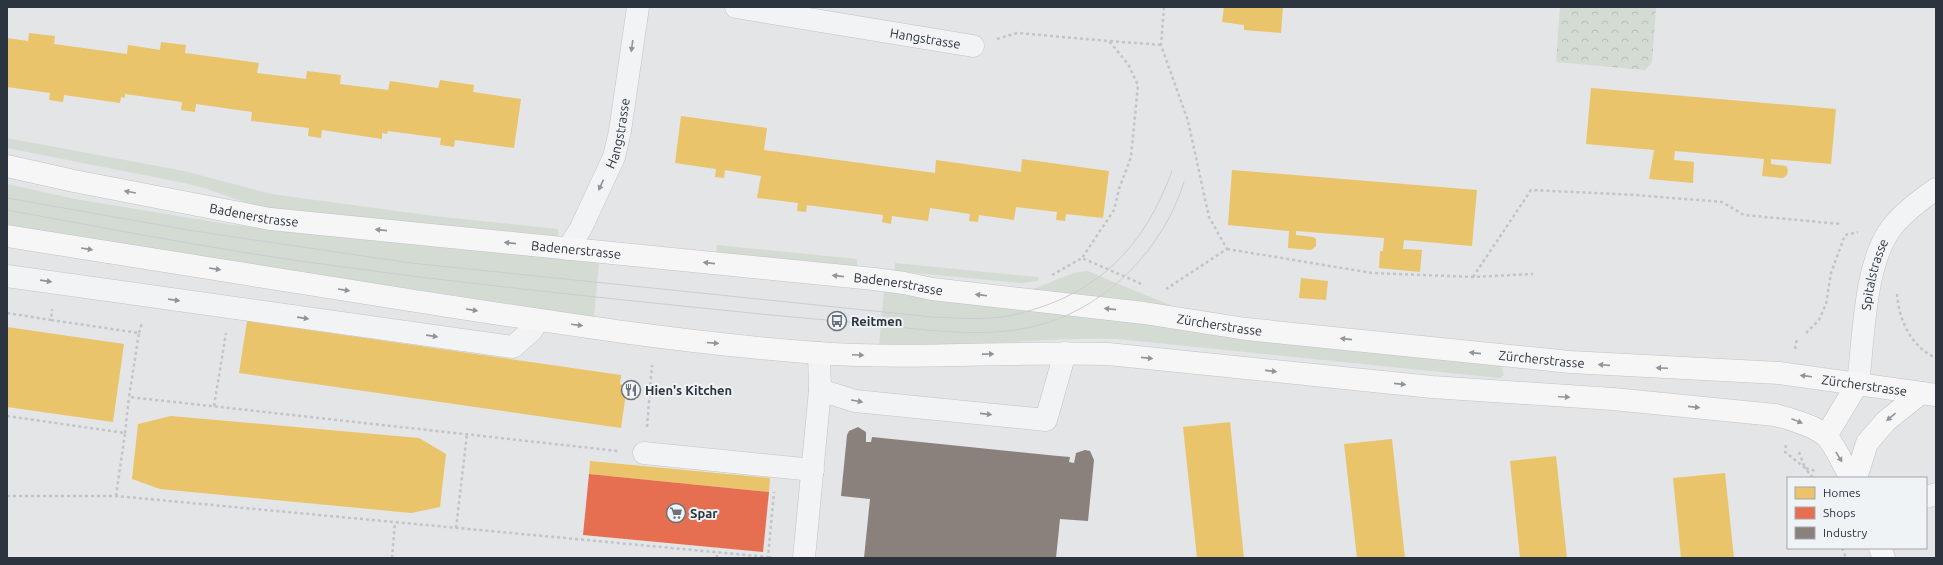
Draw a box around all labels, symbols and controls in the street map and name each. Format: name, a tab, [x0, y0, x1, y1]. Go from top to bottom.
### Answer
street label: Hangstrasse	[889, 25, 962, 51]
one-way arrow	[629, 40, 635, 52]
street label: Hangstrasse	[603, 97, 632, 171]
one-way arrow	[598, 179, 604, 191]
one-way arrow	[124, 188, 136, 194]
street label: Badenerstrasse	[208, 200, 299, 229]
one-way arrow	[375, 227, 387, 233]
street label: Spitalstrasse	[1859, 236, 1890, 311]
street label: Badenerstrasse	[531, 238, 622, 261]
one-way arrow	[504, 240, 516, 246]
one-way arrow	[81, 246, 93, 252]
one-way arrow	[703, 259, 715, 266]
one-way arrow	[209, 266, 221, 272]
street label: Badenerstrasse	[853, 270, 944, 297]
one-way arrow	[832, 272, 844, 279]
one-way arrow	[40, 278, 52, 284]
one-way arrow	[338, 287, 350, 293]
one-way arrow	[974, 292, 987, 298]
one-way arrow	[168, 297, 180, 303]
one-way arrow	[1104, 306, 1116, 312]
one-way arrow	[466, 307, 478, 313]
bus stop icon: Reitmen	[826, 310, 848, 332]
street label: Zürcherstrasse	[1176, 311, 1263, 338]
place label: Reitmen	[851, 314, 902, 328]
one-way arrow	[297, 315, 309, 321]
one-way arrow	[571, 322, 583, 329]
one-way arrow	[426, 333, 438, 339]
one-way arrow	[1340, 336, 1352, 343]
one-way arrow	[707, 340, 719, 346]
street label: Zürcherstrasse	[1498, 348, 1585, 370]
one-way arrow	[1469, 349, 1481, 356]
one-way arrow	[852, 351, 864, 358]
one-way arrow	[982, 351, 994, 358]
one-way arrow	[1141, 355, 1153, 361]
one-way arrow	[1598, 361, 1610, 368]
one-way arrow	[1656, 364, 1668, 371]
one-way arrow	[1264, 368, 1277, 374]
street label: Zürcherstrasse	[1821, 372, 1908, 398]
one-way arrow	[1799, 373, 1812, 379]
restaurant icon: Hien's Kitchen	[620, 379, 642, 401]
one-way arrow	[1394, 381, 1406, 387]
place label: Hien's Kitchen	[645, 383, 732, 397]
one-way arrow	[1558, 393, 1570, 400]
one-way arrow	[851, 398, 863, 404]
one-way arrow	[1688, 404, 1700, 411]
one-way arrow	[980, 411, 992, 418]
one-way arrow	[1886, 413, 1896, 422]
one-way arrow	[1791, 419, 1803, 425]
one-way arrow	[1835, 451, 1842, 463]
legend	[1787, 477, 1927, 549]
text: Homes	[1823, 486, 1861, 499]
supermarket icon: Spar	[665, 502, 687, 524]
place label: Spar	[690, 506, 718, 520]
text: Shops	[1823, 506, 1855, 519]
text: Industry	[1823, 526, 1868, 539]

